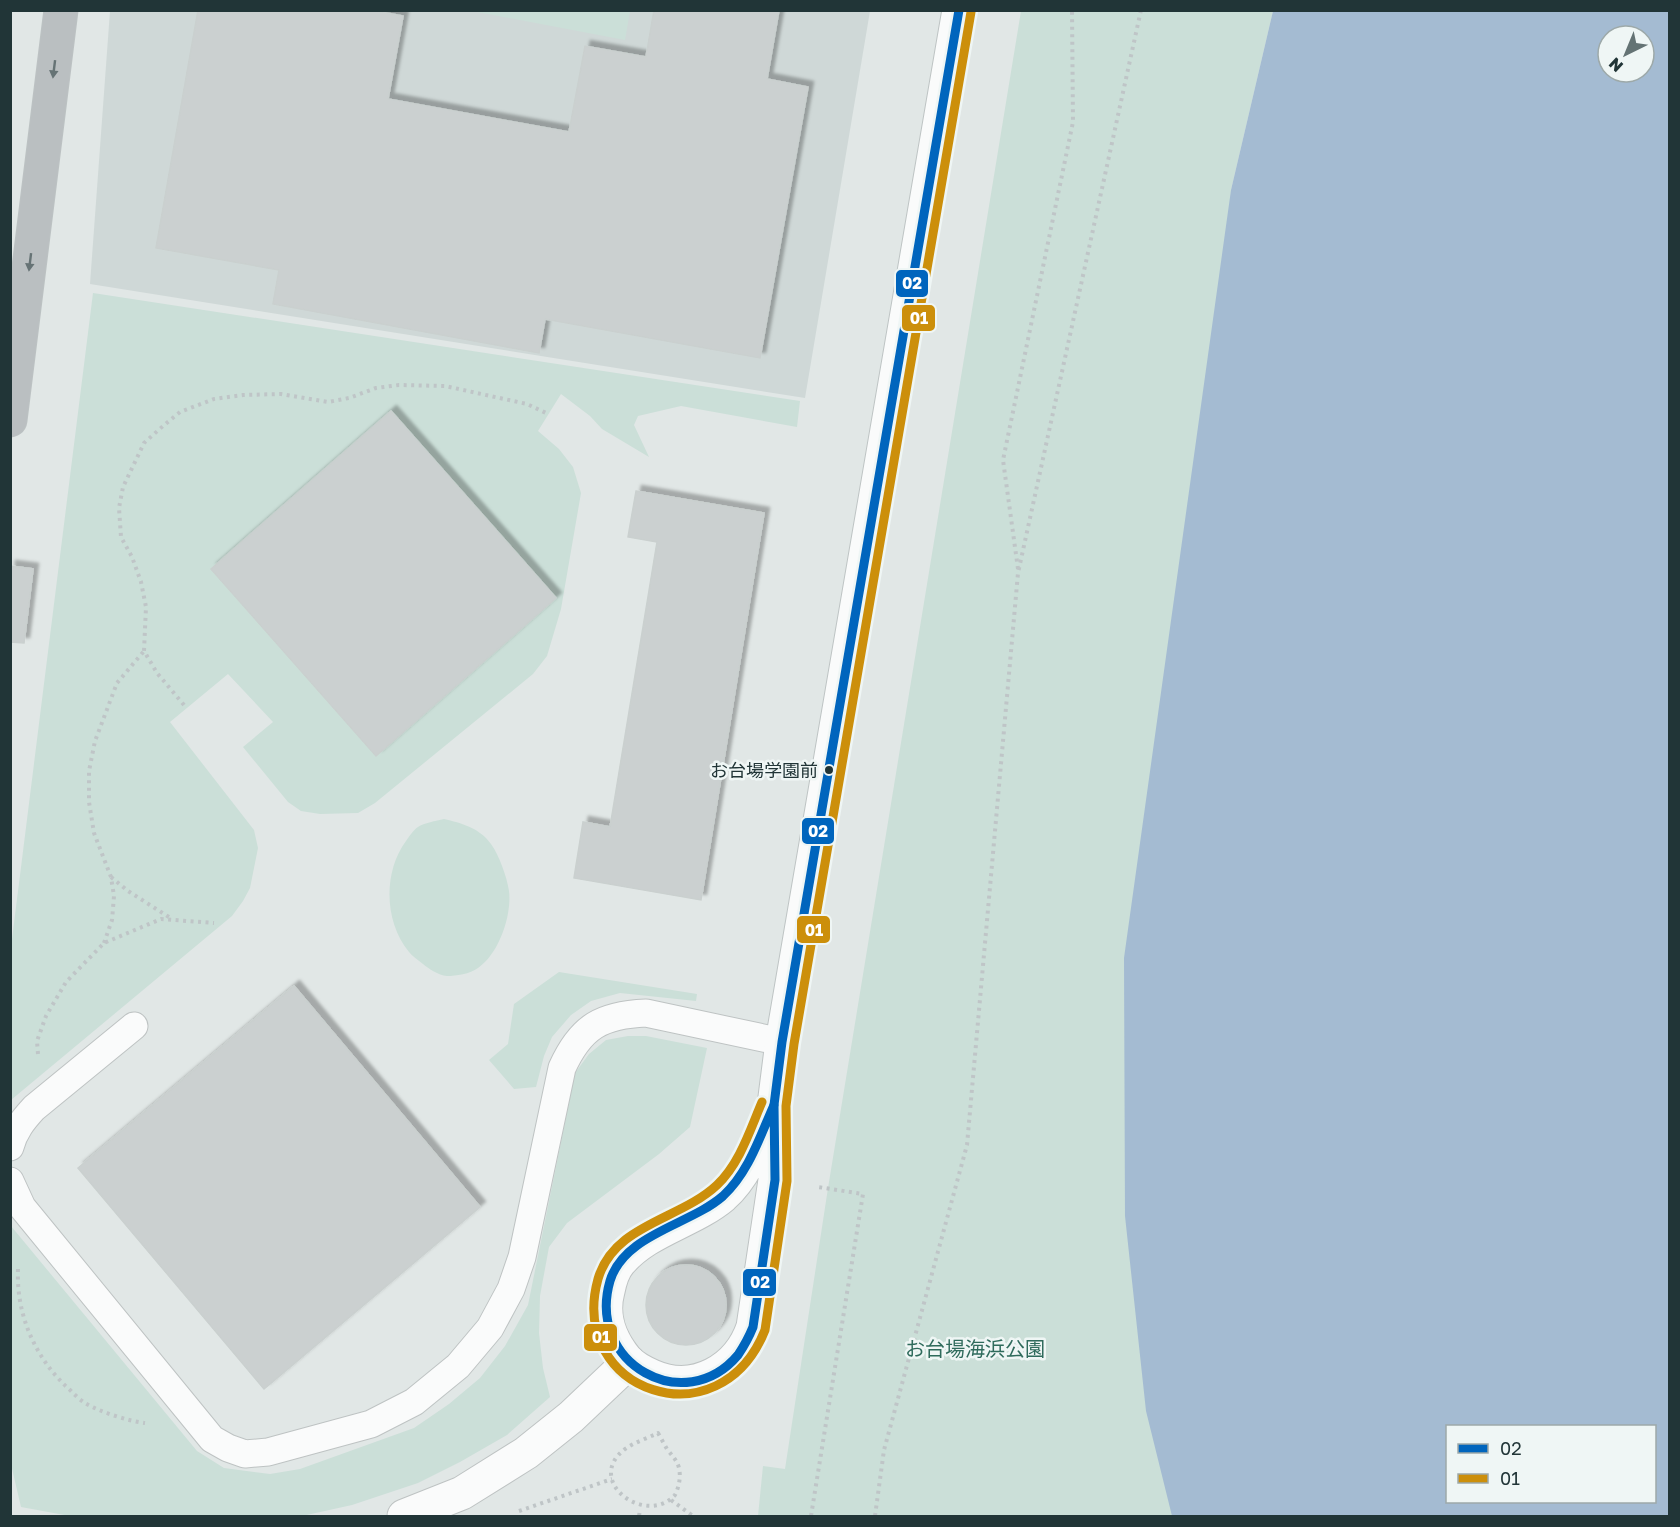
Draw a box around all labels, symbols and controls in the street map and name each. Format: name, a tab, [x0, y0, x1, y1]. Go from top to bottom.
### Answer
north arrow	[1596, 24, 1656, 84]
text: N	[1604, 54, 1627, 76]
one-way arrow	[49, 59, 58, 78]
one-way arrow	[25, 253, 35, 272]
line badge: 02	[895, 269, 929, 298]
text: 02	[902, 273, 922, 293]
line badge: 01	[901, 304, 936, 332]
text: 01	[910, 308, 928, 328]
place label: お台場学園前	[710, 759, 818, 781]
marker: お台場学園前	[823, 764, 835, 776]
line badge: 02	[801, 817, 835, 845]
text: 02	[808, 821, 828, 841]
line badge: 01	[796, 915, 831, 944]
text: 01	[805, 920, 823, 940]
line badge: 02	[742, 1268, 777, 1297]
text: 02	[750, 1272, 770, 1292]
line badge: 01	[583, 1323, 618, 1352]
text: 01	[592, 1327, 610, 1347]
park label: お台場海浜公園	[905, 1336, 1045, 1360]
legend	[1446, 1425, 1656, 1503]
text: 02	[1500, 1437, 1522, 1459]
text: 01	[1500, 1467, 1520, 1489]

